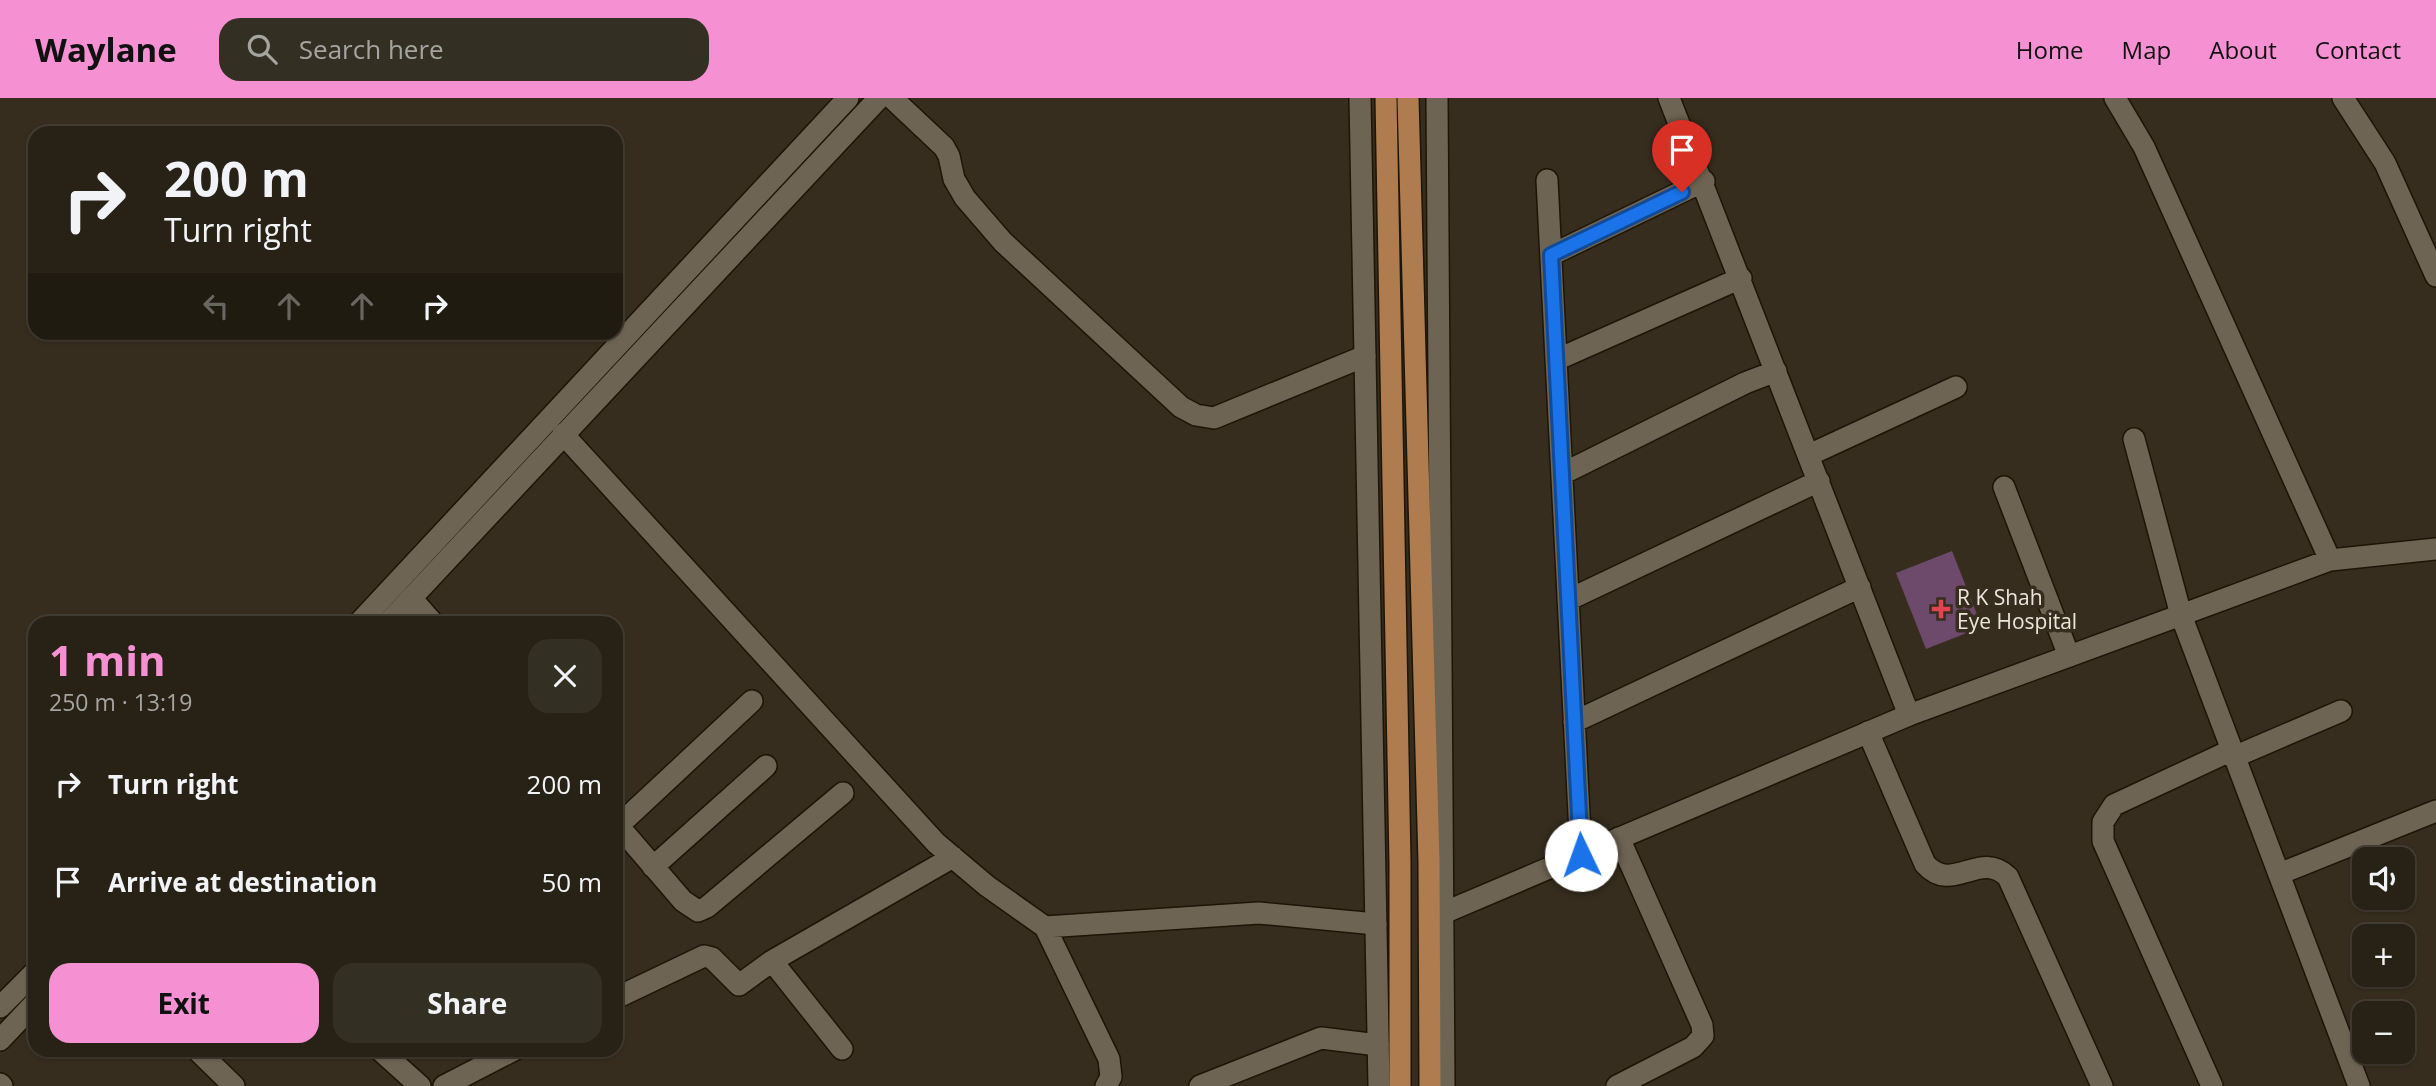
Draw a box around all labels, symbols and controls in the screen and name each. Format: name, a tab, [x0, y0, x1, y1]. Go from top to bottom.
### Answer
search box	[219, 18, 709, 81]
text: Waylane	[35, 27, 177, 72]
icon: search	[243, 30, 281, 68]
text: Search here	[299, 31, 444, 67]
text: Home	[2016, 33, 2084, 66]
text: Map	[2122, 33, 2171, 66]
text: About	[2209, 33, 2277, 66]
text: Contact	[2315, 33, 2401, 66]
pin	[1652, 120, 1712, 192]
icon: arrive	[1663, 131, 1701, 169]
text: 200 m	[164, 145, 309, 211]
icon: right	[49, 154, 140, 245]
text: Turn right	[164, 208, 312, 251]
icon: left	[197, 287, 235, 325]
icon: ahead	[270, 287, 308, 325]
icon: ahead	[343, 287, 381, 325]
icon: right	[416, 287, 454, 325]
place label: R K Shah Eye Hospital	[1957, 583, 2077, 635]
marker: R K Shah Eye Hospital	[1931, 599, 1951, 619]
text: 1 min	[49, 631, 166, 688]
button: close	[528, 639, 602, 713]
text: 250 m · 13:19	[49, 686, 192, 718]
icon: right	[49, 765, 87, 803]
text: Turn right	[108, 766, 239, 802]
text: 200 m	[527, 766, 602, 802]
position arrow	[1544, 818, 1618, 892]
map controls	[2352, 847, 2415, 1064]
button: sound	[2352, 847, 2415, 910]
icon: arrive	[49, 863, 87, 901]
text: Arrive at destination	[108, 864, 377, 900]
text: 50 m	[541, 864, 602, 900]
button: +	[2352, 924, 2415, 987]
button: Exit	[49, 963, 319, 1043]
button: Share	[333, 963, 602, 1043]
button: −	[2352, 1001, 2415, 1064]

